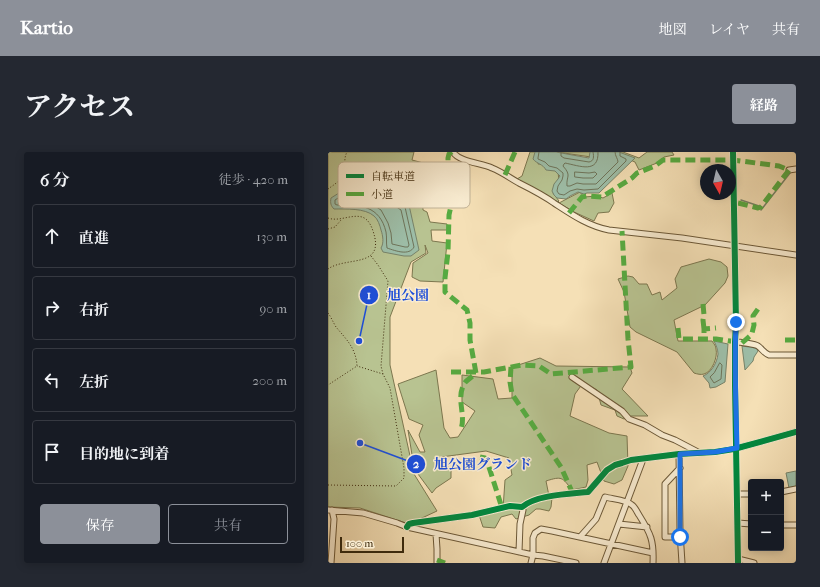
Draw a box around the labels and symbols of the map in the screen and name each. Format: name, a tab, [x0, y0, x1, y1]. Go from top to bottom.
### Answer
legend	[338, 162, 470, 208]
north arrow	[700, 164, 736, 200]
text: 自転車道	[371, 170, 415, 183]
text: 小道	[371, 188, 393, 201]
callout: 旭公園	[359, 282, 437, 308]
text: 旭公園	[387, 287, 429, 304]
text: 1	[367, 288, 371, 302]
route end	[727, 313, 745, 331]
callout: 旭公園グランド	[406, 451, 540, 477]
text: 旭公園グランド	[434, 456, 532, 473]
text: 2	[413, 457, 420, 471]
route start	[671, 528, 689, 546]
scale bar	[340, 535, 404, 554]

